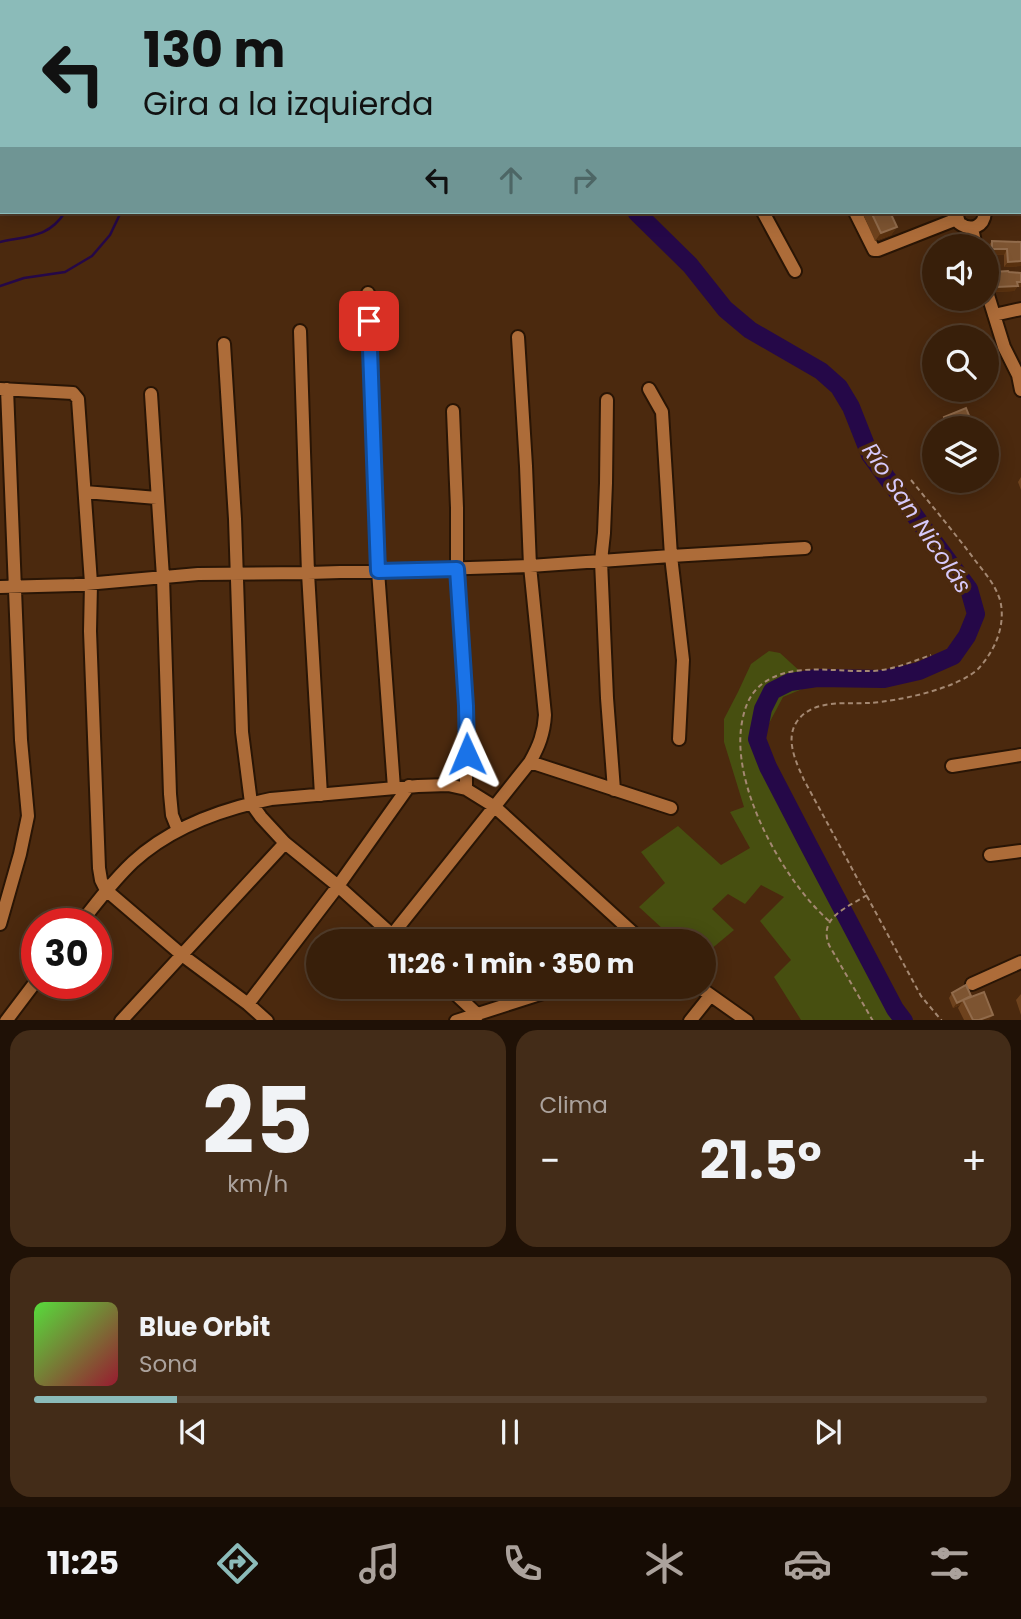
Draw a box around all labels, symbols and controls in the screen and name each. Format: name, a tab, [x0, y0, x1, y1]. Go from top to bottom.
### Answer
text: 130 m	[143, 16, 285, 84]
icon: left	[28, 28, 119, 119]
text: Gira a la izquierda	[143, 81, 434, 126]
icon: left	[419, 161, 457, 199]
icon: ahead	[492, 161, 530, 199]
icon: right	[565, 161, 603, 199]
map controls	[922, 234, 999, 493]
button: sound	[922, 234, 999, 311]
pin	[339, 291, 399, 351]
icon: arrive	[350, 302, 388, 340]
button: search	[922, 325, 999, 402]
button: layers	[922, 416, 999, 493]
water label: Río San Nicolás	[855, 436, 979, 600]
position arrow	[430, 717, 504, 791]
speed limit sign: 30	[21, 908, 112, 999]
text: 11:26 · 1 min · 350 m	[388, 946, 634, 982]
text: 25	[202, 1057, 313, 1185]
text: Clima	[540, 1089, 608, 1121]
text: 21.5°	[700, 1124, 822, 1197]
text: −	[540, 1134, 560, 1187]
text: +	[961, 1134, 987, 1187]
text: km/h	[227, 1168, 288, 1200]
text: Blue Orbit	[139, 1309, 270, 1345]
text: Sona	[139, 1348, 198, 1380]
icon: previous	[174, 1413, 212, 1451]
icon: pause	[491, 1413, 529, 1451]
icon: next	[809, 1413, 847, 1451]
icon: directions	[213, 1539, 262, 1588]
icon: music	[355, 1539, 404, 1588]
icon: phone	[498, 1539, 547, 1588]
icon: climate	[640, 1539, 689, 1588]
icon: car	[783, 1539, 832, 1588]
icon: filters	[925, 1539, 974, 1588]
text: 11:25	[47, 1540, 119, 1585]

